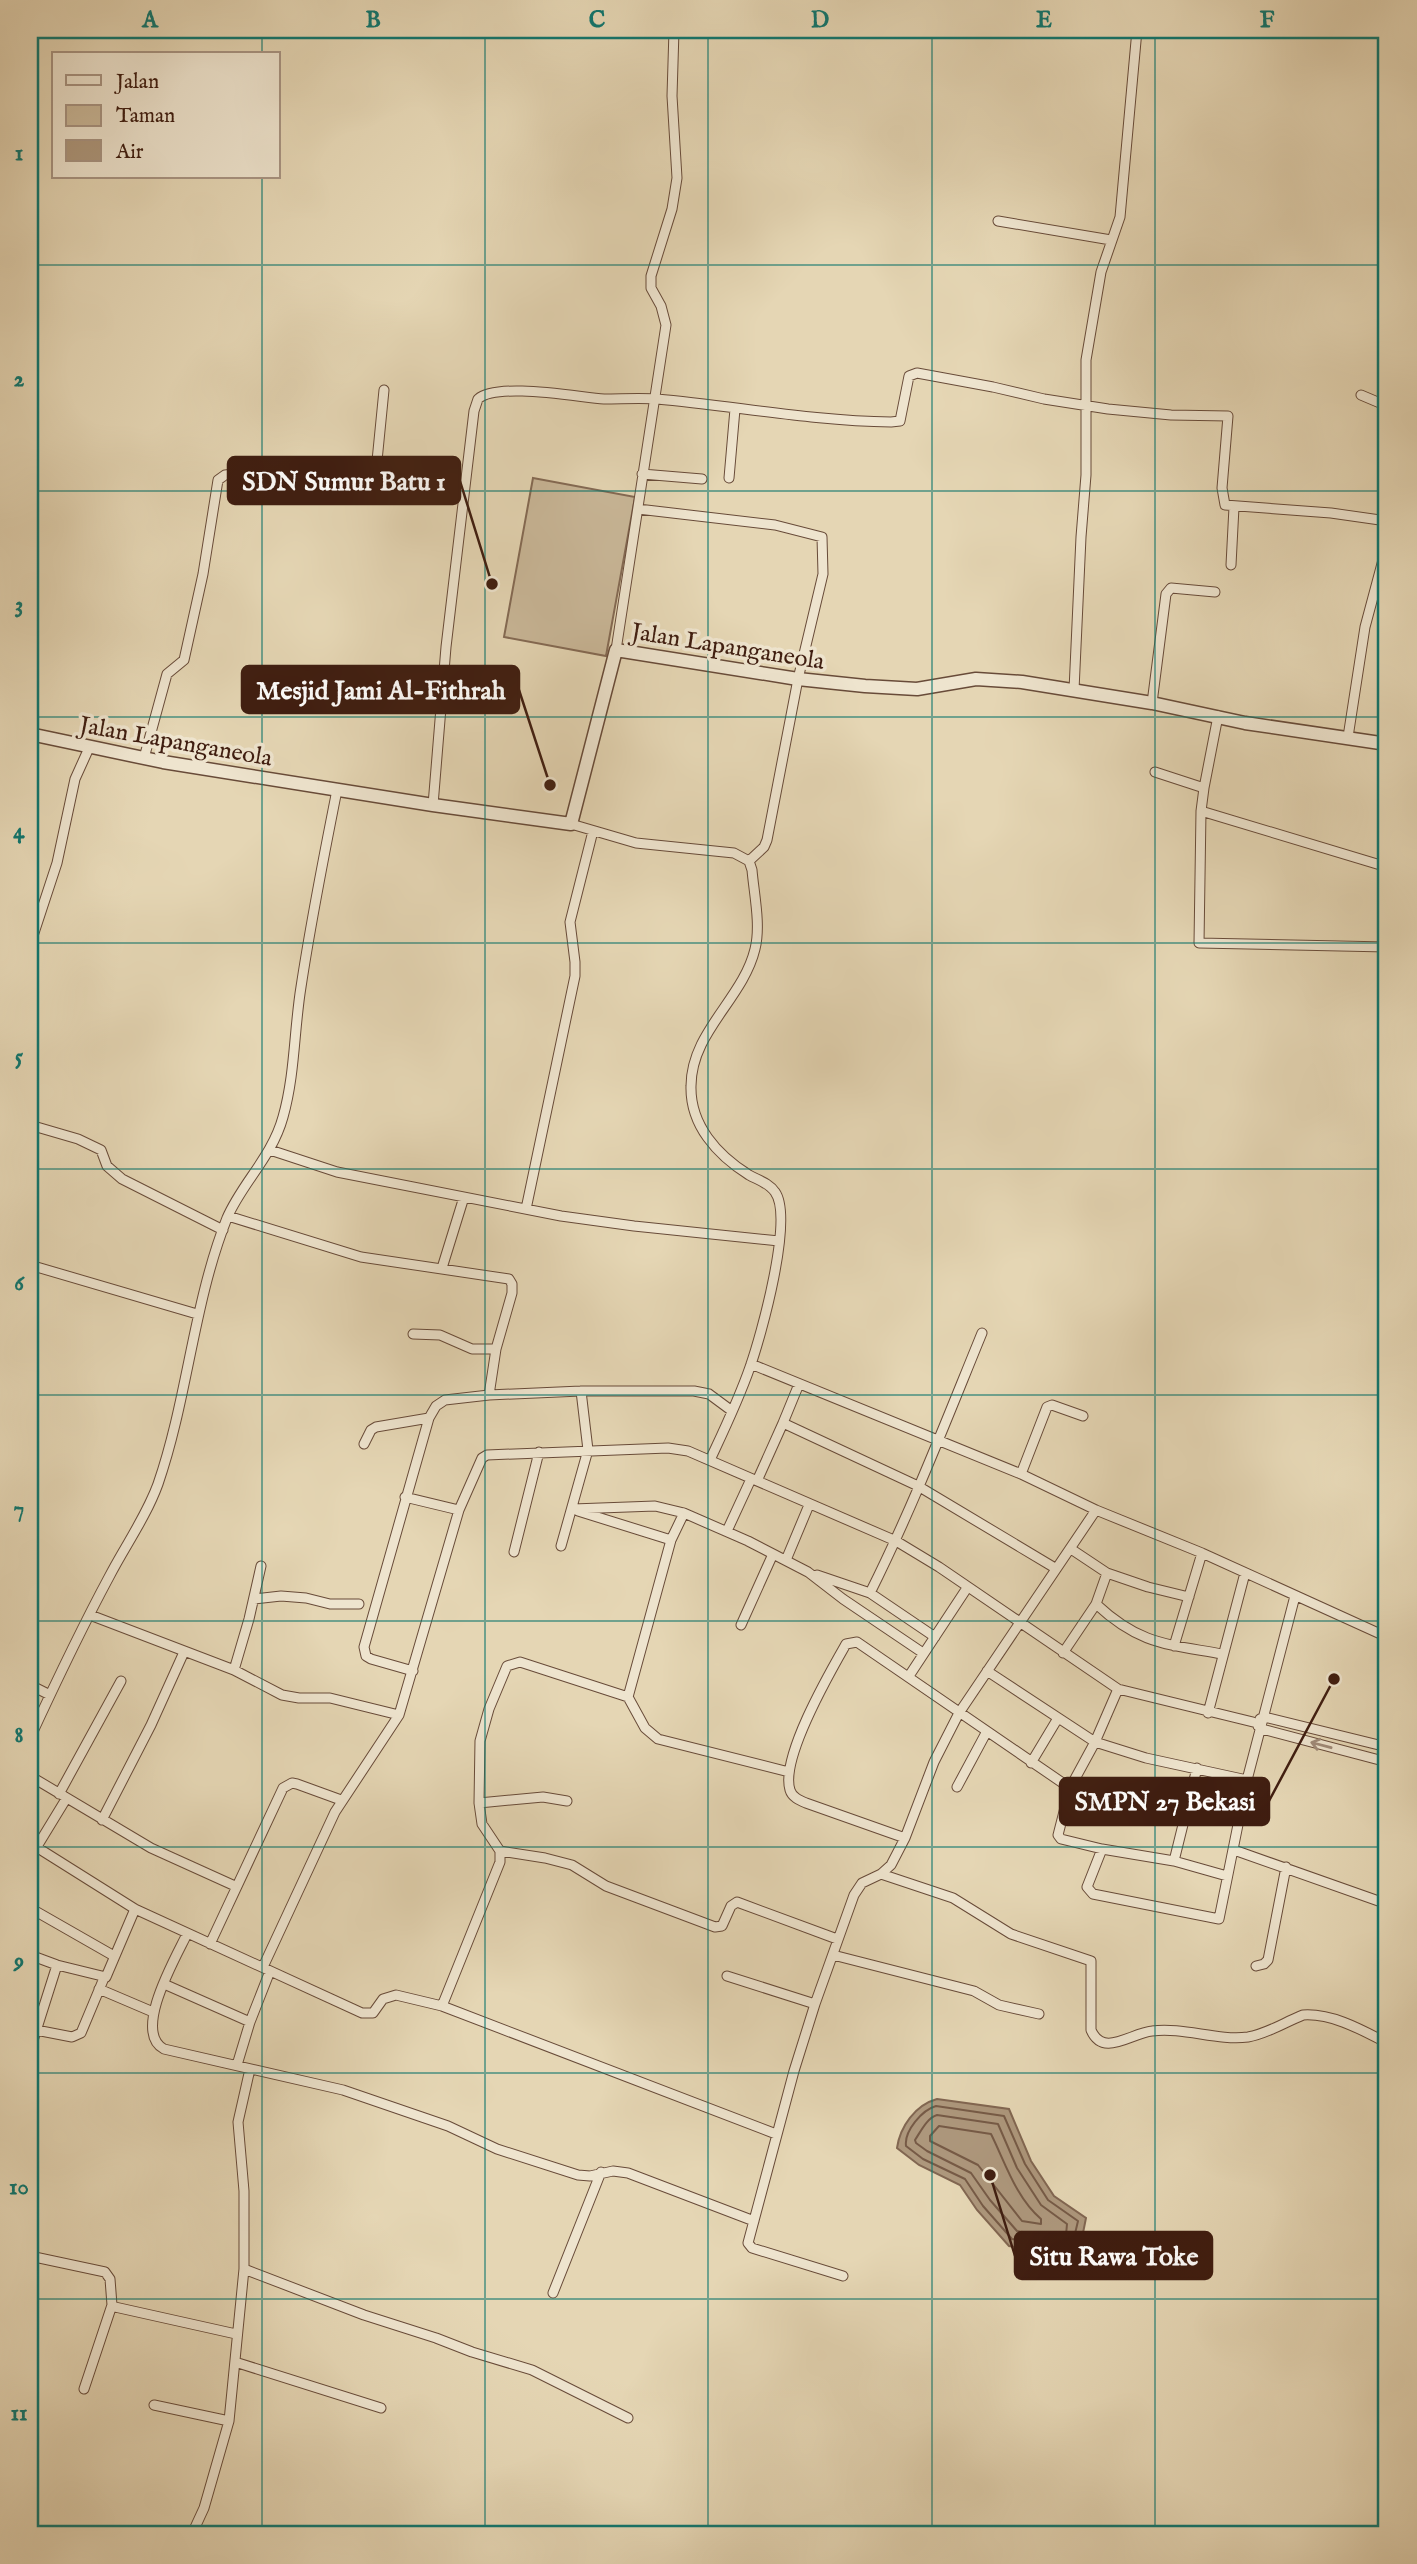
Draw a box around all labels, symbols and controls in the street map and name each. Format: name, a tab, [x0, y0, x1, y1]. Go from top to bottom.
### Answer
text: A	[141, 6, 159, 35]
text: B	[365, 6, 381, 35]
text: C	[589, 6, 606, 35]
text: D	[811, 6, 829, 35]
text: E	[1036, 6, 1052, 35]
text: F	[1260, 6, 1275, 35]
legend	[52, 52, 280, 178]
text: Jalan	[114, 69, 159, 96]
text: Taman	[116, 103, 175, 130]
text: 1	[15, 139, 23, 168]
text: Air	[115, 139, 144, 166]
text: 2	[14, 365, 25, 394]
callout: SDN Sumur Batu 1	[228, 457, 460, 504]
text: SDN Sumur Batu 1	[242, 466, 446, 499]
text: 3	[15, 591, 23, 620]
street label: Jalan Lapanganeola	[626, 616, 827, 678]
callout: Mesjid Jami Al-Fithrah	[242, 666, 519, 713]
text: Mesjid Jami Al-Fithrah	[256, 675, 507, 708]
street label: Jalan Lapanganeola	[74, 710, 275, 775]
text: 4	[13, 817, 25, 846]
text: 5	[15, 1043, 24, 1072]
text: 6	[14, 1269, 25, 1298]
text: 7	[14, 1495, 24, 1524]
text: 8	[14, 1721, 24, 1750]
one-way arrow	[1310, 1738, 1333, 1751]
callout: SMPN 27 Bekasi	[1060, 1778, 1269, 1825]
text: SMPN 27 Bekasi	[1074, 1786, 1256, 1819]
text: 9	[13, 1947, 24, 1976]
text: 10	[9, 2173, 29, 2202]
callout: Situ Rawa Toke	[1015, 2232, 1212, 2279]
text: Situ Rawa Toke	[1030, 2241, 1199, 2274]
text: 11	[10, 2399, 28, 2428]

